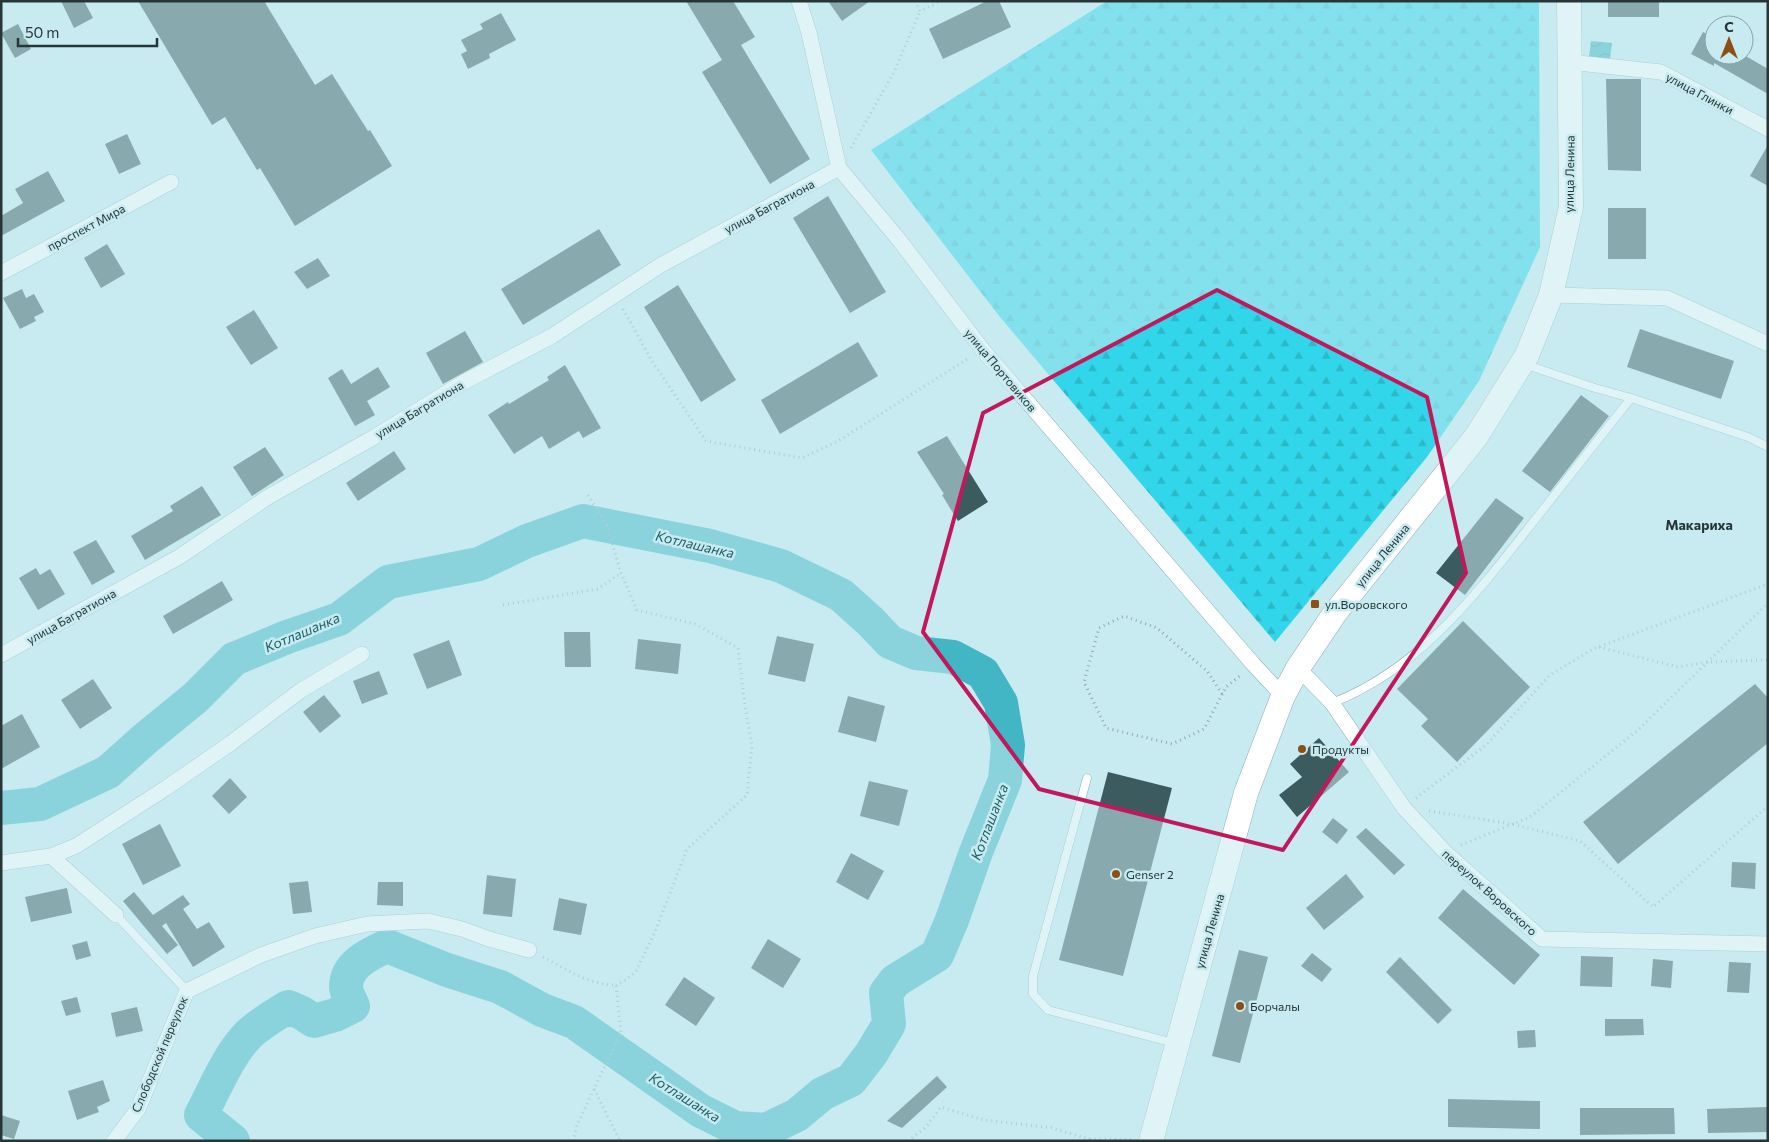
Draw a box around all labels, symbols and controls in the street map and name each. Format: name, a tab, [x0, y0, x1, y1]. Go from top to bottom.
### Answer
scale bar	[18, 15, 156, 47]
north arrow	[1704, 15, 1754, 65]
text: С	[1724, 18, 1734, 35]
text: 50 m	[25, 23, 59, 41]
street label: улица Глинки	[1664, 69, 1736, 117]
street label: улица Ленина	[1561, 135, 1577, 213]
street label: улица Багратиона	[722, 176, 816, 236]
street label: проспект Мира	[45, 201, 127, 253]
street label: улица Портовиков	[962, 326, 1040, 414]
street label: улица Багратиона	[372, 377, 466, 441]
district label: Макариха	[1665, 516, 1733, 533]
street label: улица Ленина	[1352, 521, 1412, 589]
water label: Котлашанка	[654, 527, 736, 561]
street label: улица Багратиона	[24, 586, 118, 646]
place label: ул.Воровского	[1325, 597, 1408, 611]
marker: ул.Воровского	[1309, 598, 1321, 610]
water label: Котлашанка	[262, 609, 342, 655]
place label: Продукты	[1312, 742, 1369, 756]
marker: Продукты	[1296, 743, 1308, 755]
water label: Котлашанка	[967, 782, 1011, 862]
street label: переулок Воровского	[1440, 846, 1540, 938]
place label: Genser 2	[1126, 867, 1174, 881]
marker: Genser 2	[1110, 868, 1122, 880]
street label: улица Ленина	[1192, 892, 1226, 970]
street label: Слободской переулок	[128, 993, 190, 1114]
place label: Борчалы	[1250, 999, 1300, 1013]
marker: Борчалы	[1234, 1000, 1246, 1012]
water label: Котлашанка	[647, 1069, 723, 1125]

